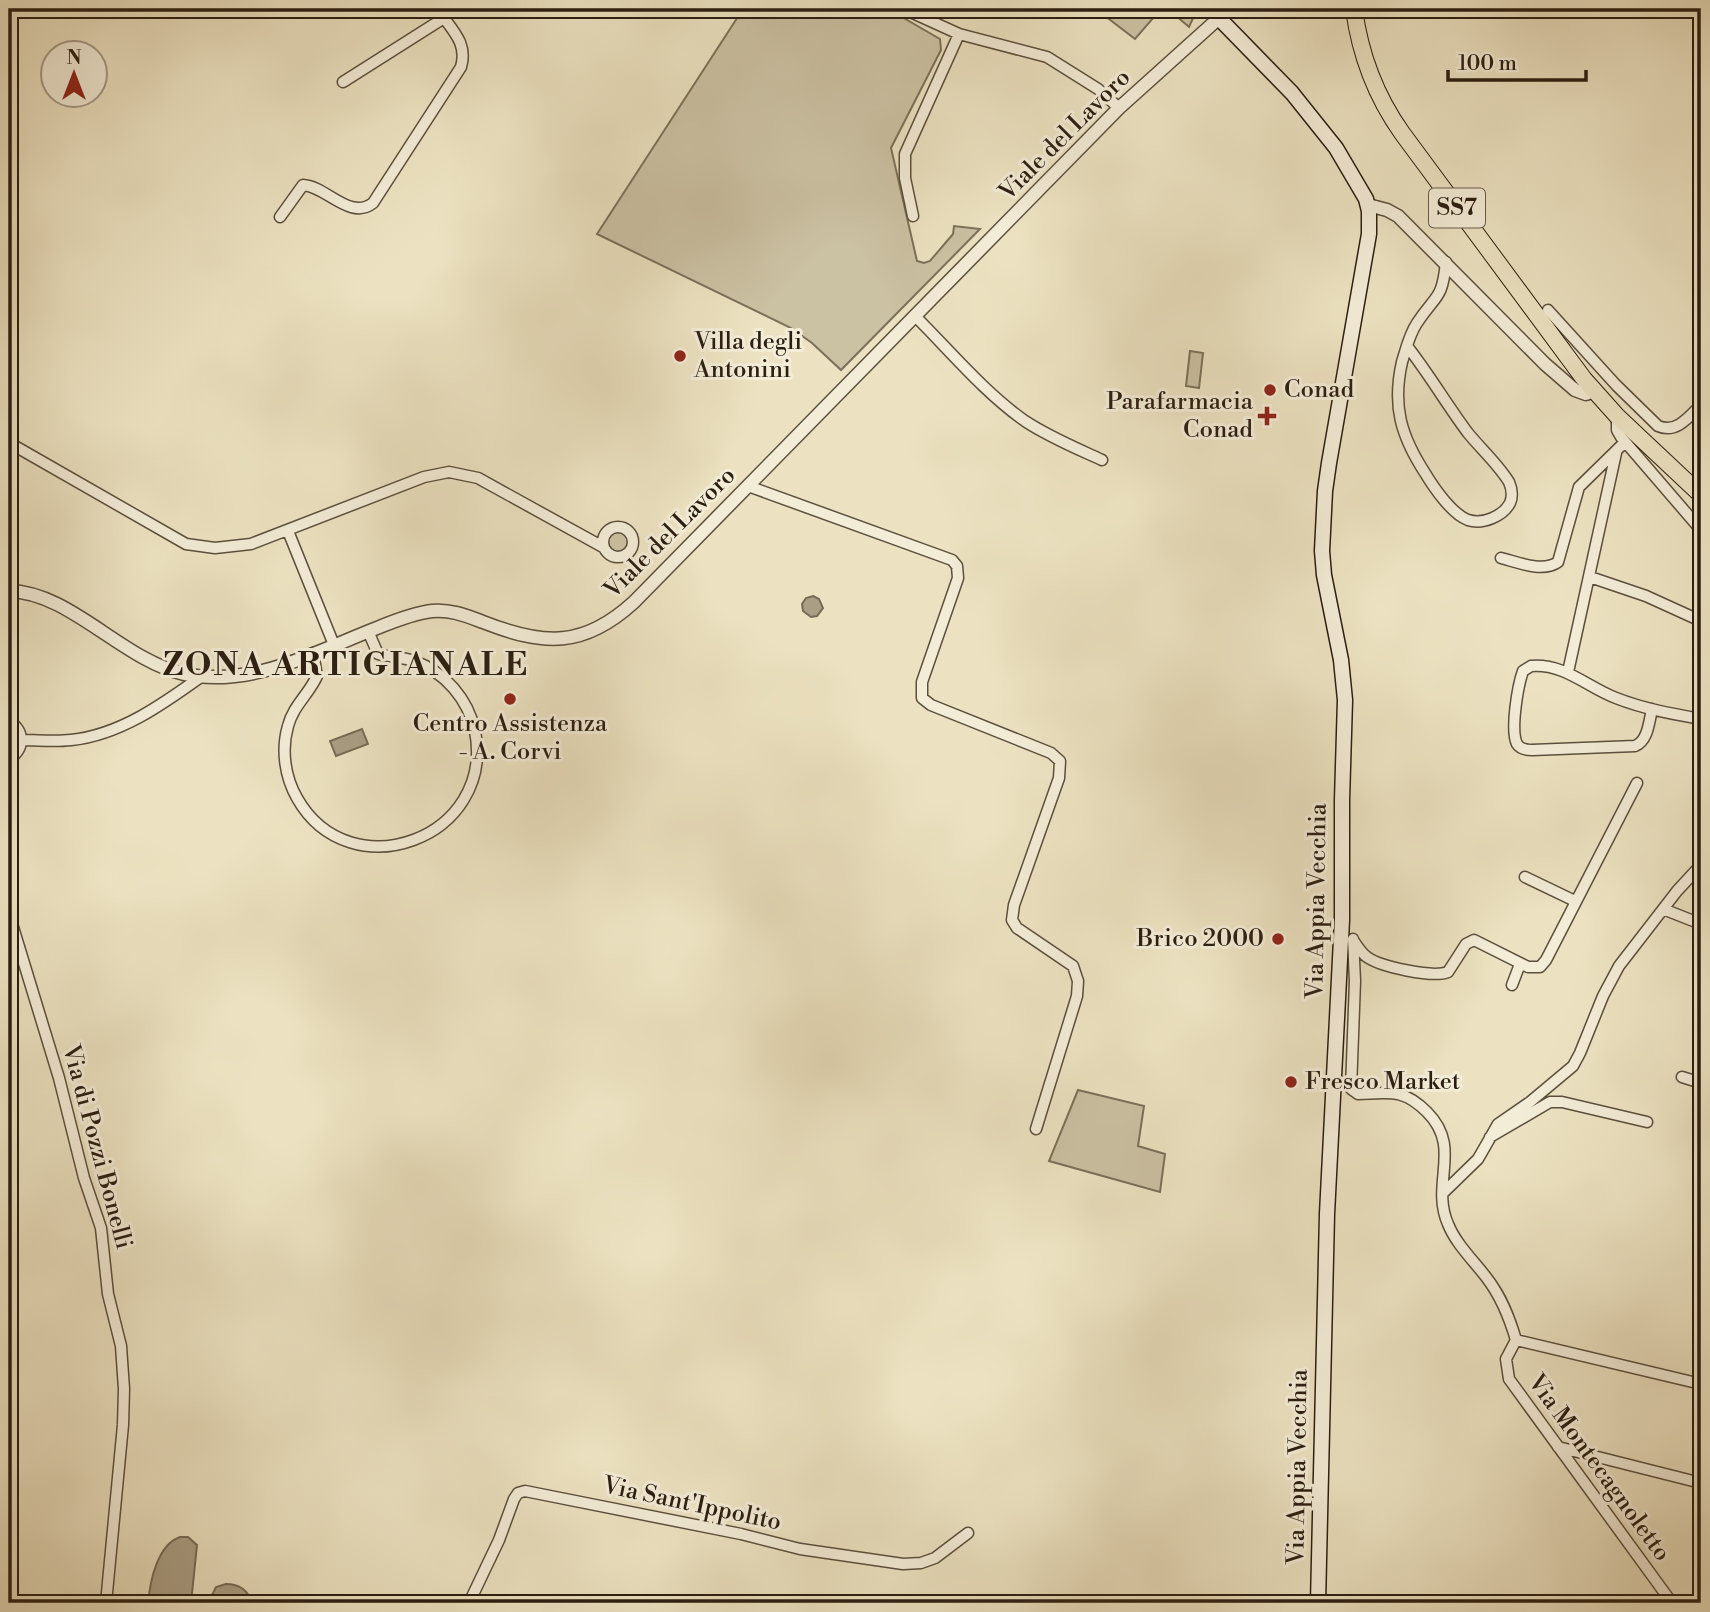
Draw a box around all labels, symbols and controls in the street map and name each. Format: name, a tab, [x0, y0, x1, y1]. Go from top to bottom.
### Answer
north arrow	[38, 38, 108, 108]
scale bar	[1448, 38, 1586, 82]
text: N	[66, 46, 82, 70]
text: 100 m	[1458, 51, 1517, 77]
street label: Viale del Lavoro	[992, 63, 1137, 208]
road number: SS7	[1429, 188, 1485, 228]
place label: Villa degli Antonini	[693, 327, 802, 385]
marker: Villa degli Antonini	[672, 348, 688, 364]
place label: Conad	[1284, 375, 1354, 405]
marker: Conad	[1262, 382, 1278, 398]
place label: Parafarmacia Conad	[1106, 387, 1254, 445]
marker: Parafarmacia Conad	[1259, 408, 1275, 424]
street label: Viale del Lavoro	[597, 461, 742, 606]
district label: ZONA ARTIGIANALE	[163, 645, 529, 685]
marker: Centro Assistenza - A. Corvi	[502, 691, 518, 707]
place label: Centro Assistenza - A. Corvi	[413, 709, 608, 767]
street label: Via Appia Vecchia	[1300, 802, 1334, 1000]
place label: Brico 2000	[1135, 924, 1264, 954]
marker: Brico 2000	[1270, 931, 1286, 947]
street label: Via di Pozzi Bonelli	[55, 1041, 139, 1253]
place label: Fresco Market	[1305, 1067, 1461, 1097]
marker: Fresco Market	[1283, 1074, 1299, 1090]
street label: Via Appia Vecchia	[1281, 1368, 1315, 1566]
street label: Via Montecagnoletto	[1520, 1368, 1677, 1567]
street label: Via Sant'Ippolito	[599, 1470, 784, 1538]

